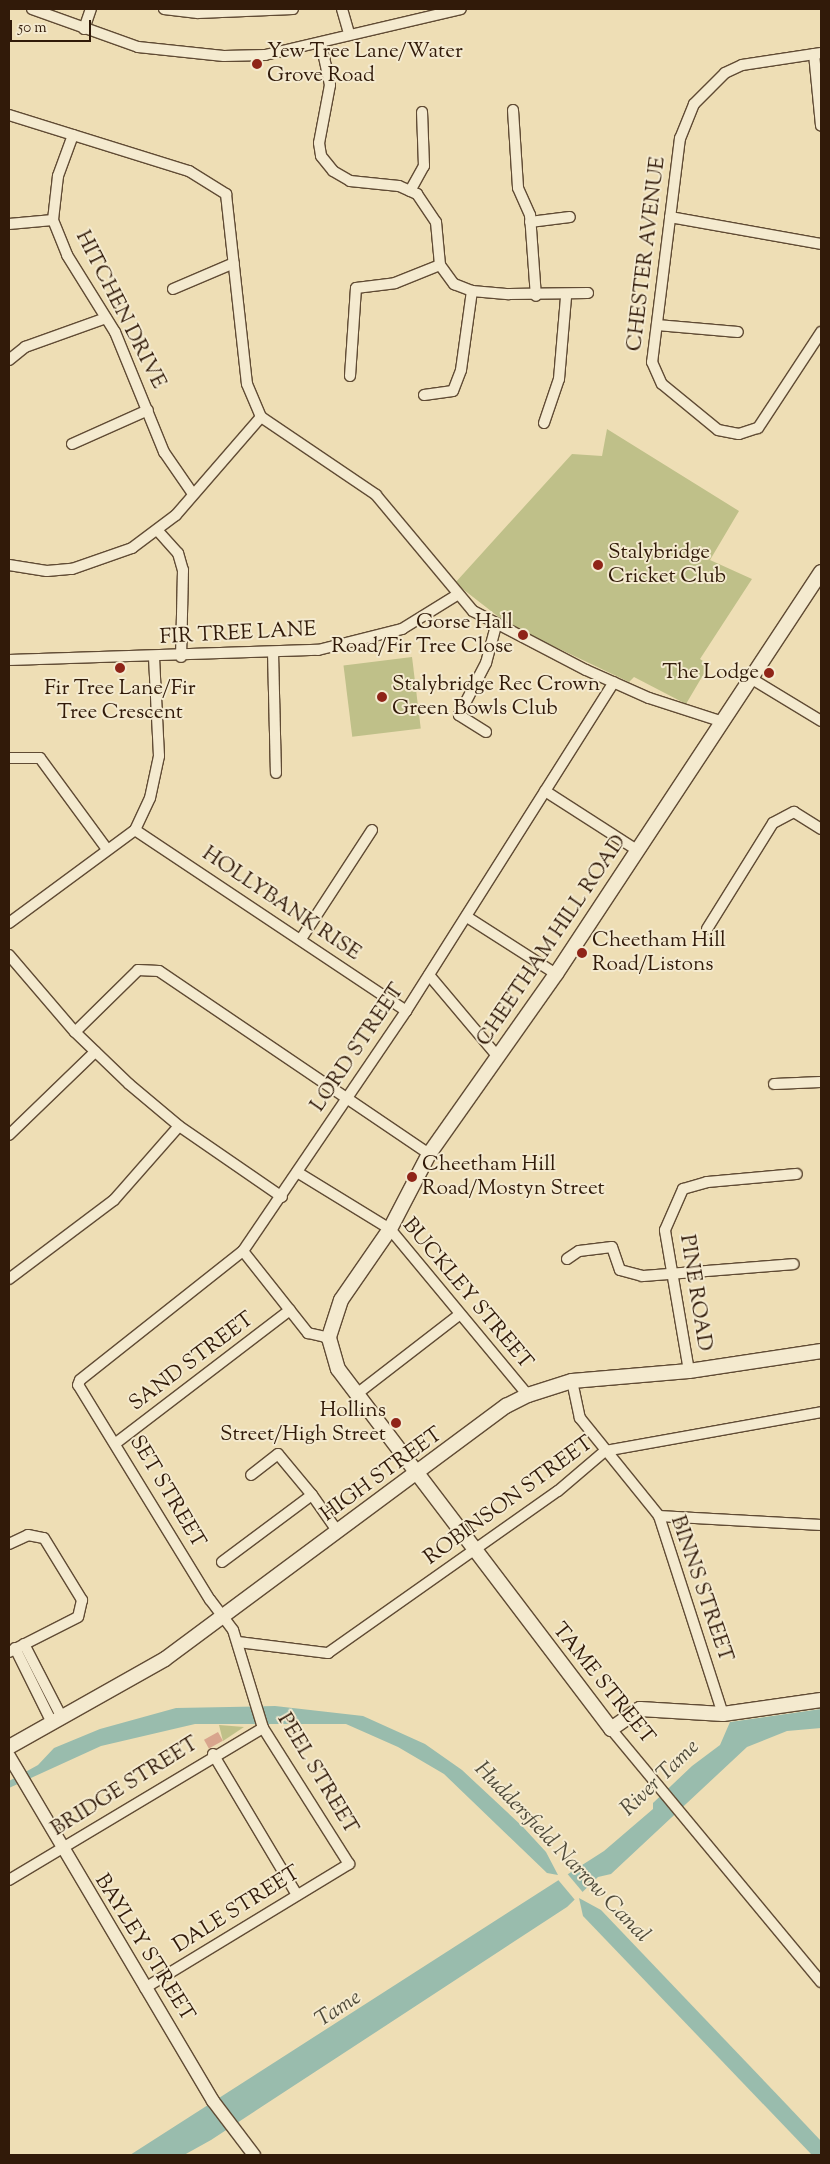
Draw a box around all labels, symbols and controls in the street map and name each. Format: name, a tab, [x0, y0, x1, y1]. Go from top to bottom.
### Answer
scale bar	[12, 10, 94, 42]
text: 50 m	[18, 18, 47, 39]
place label: Yew Tree Lane/Water Grove Road	[267, 39, 463, 89]
marker: Yew Tree Lane/Water Grove Road	[251, 58, 263, 70]
street label: CHESTER AVENUE	[623, 155, 671, 353]
street label: HITCHEN DRIVE	[69, 227, 171, 393]
place label: Stalybridge Cricket Club	[608, 540, 726, 590]
marker: Stalybridge Cricket Club	[592, 559, 604, 571]
place label: Gorse Hall Road/Fir Tree Close	[331, 610, 513, 660]
street label: FIR TREE LANE	[159, 617, 317, 651]
marker: Gorse Hall Road/Fir Tree Close	[517, 629, 529, 641]
place label: The Lodge	[662, 660, 759, 686]
marker: Fir Tree Lane/Fir Tree Crescent	[114, 662, 126, 674]
marker: The Lodge	[763, 667, 775, 679]
place label: Stalybridge Rec Crown Green Bowls Club	[392, 672, 600, 722]
place label: Fir Tree Lane/Fir Tree Crescent	[44, 676, 196, 726]
marker: Stalybridge Rec Crown Green Bowls Club	[376, 691, 388, 703]
street label: CHEETHAM HILL ROAD	[472, 831, 632, 1051]
street label: HOLLYBANK RISE	[197, 842, 365, 966]
place label: Cheetham Hill Road/Listons	[592, 928, 726, 978]
marker: Cheetham Hill Road/Listons	[576, 947, 588, 959]
street label: LORD STREET	[306, 979, 410, 1117]
place label: Cheetham Hill Road/Mostyn Street	[422, 1152, 605, 1202]
marker: Cheetham Hill Road/Mostyn Street	[406, 1171, 418, 1183]
street label: BUCKLEY STREET	[396, 1213, 538, 1375]
street label: PINE ROAD	[673, 1233, 717, 1353]
street label: SAND STREET	[125, 1307, 259, 1417]
place label: Hollins Street/High Street	[220, 1398, 386, 1448]
marker: Hollins Street/High Street	[390, 1417, 402, 1429]
street label: HIGH STREET	[316, 1422, 448, 1528]
street label: SET STREET	[124, 1431, 210, 1553]
street label: ROBINSON STREET	[419, 1431, 599, 1571]
street label: BINNS STREET	[664, 1513, 738, 1665]
street label: TAME STREET	[546, 1618, 660, 1750]
street label: PEEL STREET	[271, 1709, 363, 1839]
street label: BRIDGE STREET	[47, 1732, 203, 1842]
water label: River Tame	[616, 1735, 706, 1823]
water label: Huddersfield Narrow Canal	[468, 1757, 654, 1949]
street label: DALE STREET	[169, 1861, 305, 1959]
street label: BAYLEY STREET	[89, 1870, 199, 2026]
water label: Tame	[311, 1986, 367, 2034]

